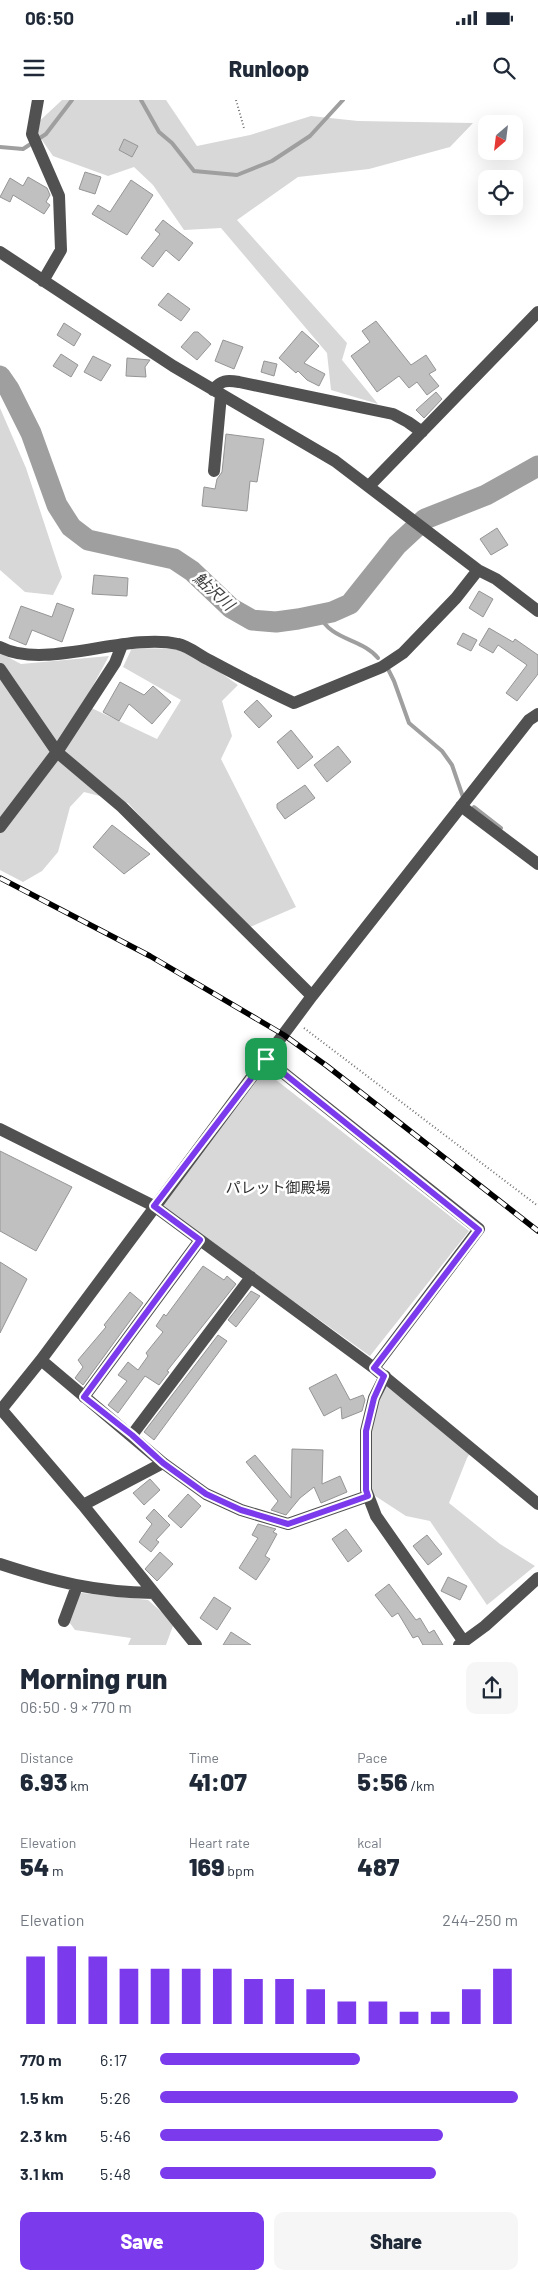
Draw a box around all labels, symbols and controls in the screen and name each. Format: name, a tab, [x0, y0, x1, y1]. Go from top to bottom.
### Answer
text: 06:50	[25, 6, 74, 29]
icon: menu	[20, 54, 48, 82]
icon: search	[490, 54, 518, 82]
text: Runloop	[229, 55, 309, 81]
north arrow	[478, 115, 522, 160]
map controls	[478, 115, 523, 215]
button: locate	[478, 170, 523, 215]
water label: 鮎沢川	[190, 568, 240, 615]
pin	[245, 1038, 287, 1080]
icon: arrive	[252, 1045, 280, 1073]
park label: パレット御殿場	[225, 1178, 331, 1196]
text: Morning run	[20, 1661, 168, 1695]
button: share	[466, 1662, 518, 1714]
text: 06:50 · 9 × 770 m	[20, 1697, 132, 1716]
text: Distance	[20, 1749, 73, 1766]
text: Time	[189, 1749, 219, 1766]
text: Pace	[357, 1749, 387, 1766]
text: 6.93	[20, 1766, 67, 1796]
text: 41:07	[189, 1766, 247, 1796]
text: 5:56	[357, 1766, 408, 1796]
text: km	[67, 1777, 89, 1794]
text: /km	[408, 1777, 435, 1794]
text: Elevation	[20, 1834, 76, 1851]
text: Heart rate	[189, 1834, 250, 1851]
text: kcal	[357, 1834, 382, 1851]
text: 54	[20, 1851, 49, 1881]
text: 169	[189, 1851, 225, 1881]
text: 487	[357, 1851, 399, 1881]
text: m	[49, 1862, 64, 1879]
text: bpm	[225, 1862, 254, 1879]
text: Elevation	[20, 1910, 84, 1929]
text: 244–250 m	[442, 1910, 518, 1929]
text: 770 m	[20, 2050, 62, 2069]
text: 6:17	[100, 2050, 127, 2069]
text: 1.5 km	[20, 2088, 64, 2107]
text: 5:26	[100, 2088, 130, 2107]
text: 2.3 km	[20, 2126, 67, 2145]
text: 5:46	[100, 2126, 131, 2145]
text: 3.1 km	[20, 2164, 64, 2183]
text: 5:48	[100, 2164, 131, 2183]
button: Save	[20, 2212, 264, 2270]
button: Share	[274, 2212, 518, 2270]

